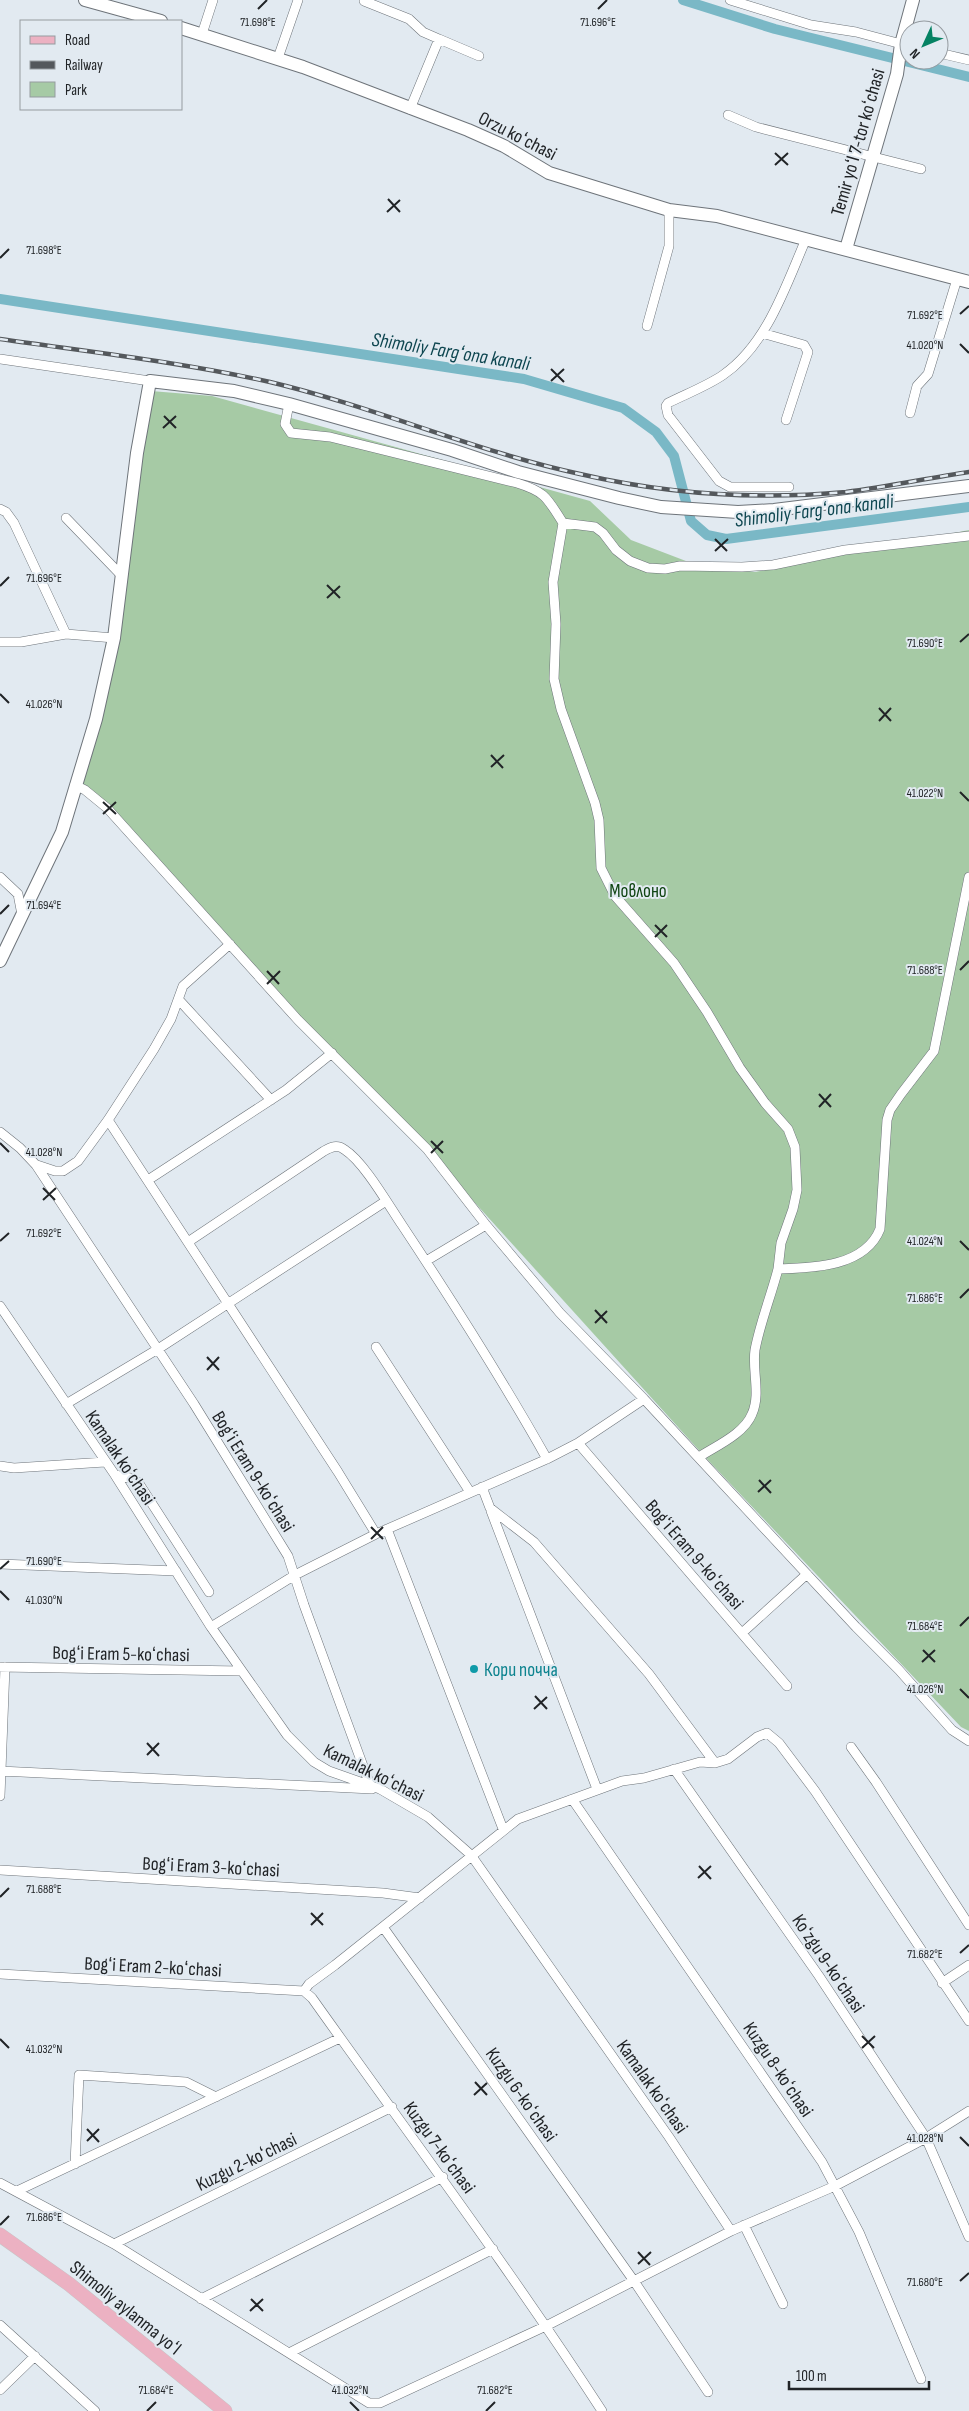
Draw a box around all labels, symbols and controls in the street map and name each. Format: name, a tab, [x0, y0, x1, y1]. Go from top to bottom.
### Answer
text: 71.698°E	[240, 15, 276, 30]
text: 71.696°E	[580, 15, 616, 30]
legend	[20, 20, 182, 110]
north arrow	[899, 20, 949, 70]
text: Road	[65, 31, 90, 50]
text: N	[906, 45, 924, 62]
text: Railway	[65, 56, 103, 75]
street label: Temir yoʻl 7-tor koʻchasi	[826, 66, 890, 219]
text: Park	[65, 81, 87, 100]
street label: Orzu koʻchasi	[474, 107, 560, 166]
text: 71.698°E	[26, 243, 62, 258]
text: 71.692°E	[907, 308, 943, 323]
water label: Shimoliy Fargʻona kanali	[370, 328, 533, 377]
text: 41.020°N	[907, 338, 943, 353]
water label: Shimoliy Fargʻona kanali	[733, 489, 896, 533]
text: 71.696°E	[26, 571, 62, 586]
text: 71.690°E	[907, 636, 943, 651]
text: 41.026°N	[26, 697, 62, 712]
text: 41.022°N	[907, 786, 943, 801]
park label: Мовлоно	[609, 880, 667, 903]
text: 71.694°E	[27, 898, 62, 913]
text: 71.688°E	[907, 963, 943, 978]
text: 41.028°N	[26, 1145, 62, 1160]
text: 71.692°E	[26, 1226, 62, 1241]
text: 41.024°N	[907, 1234, 943, 1249]
text: 71.686°E	[907, 1291, 943, 1306]
street label: Kamalak koʻchasi	[80, 1406, 160, 1509]
street label: Bogʻi Eram 9-koʻchasi	[206, 1407, 299, 1536]
street label: Bogʻi Eram 9-koʻchasi	[640, 1495, 748, 1615]
text: 71.690°E	[26, 1554, 62, 1569]
text: 41.030°N	[26, 1593, 62, 1608]
text: 71.684°E	[907, 1619, 943, 1634]
street label: Bogʻi Eram 5-koʻchasi	[52, 1642, 190, 1667]
place label: Кори почча	[484, 1659, 558, 1682]
marker: Кори почча	[468, 1663, 480, 1675]
text: 41.026°N	[907, 1682, 943, 1697]
street label: Kamalak koʻchasi	[319, 1739, 427, 1808]
street label: Bogʻi Eram 3-koʻchasi	[142, 1852, 280, 1883]
text: 71.688°E	[26, 1882, 62, 1897]
street label: Koʻzgu 9-koʻchasi	[786, 1910, 869, 2017]
text: 71.682°E	[907, 1947, 943, 1962]
street label: Bogʻi Eram 2-koʻchasi	[84, 1952, 222, 1983]
street label: Kuzgu 8-koʻchasi	[738, 2018, 818, 2122]
street label: Kamalak koʻchasi	[611, 2036, 692, 2138]
text: 41.032°N	[26, 2042, 62, 2057]
street label: Kuzgu 6-koʻchasi	[480, 2043, 562, 2146]
street label: Kuzgu 7-koʻchasi	[398, 2098, 480, 2198]
street label: Kuzgu 2-koʻchasi	[193, 2128, 301, 2197]
text: 41.028°N	[907, 2131, 943, 2146]
text: 71.686°E	[26, 2210, 62, 2225]
street label: Shimoliy aylanma yoʻl	[65, 2256, 185, 2360]
text: 71.680°E	[907, 2275, 943, 2290]
scale bar	[789, 2358, 929, 2390]
text: 100 m	[796, 2367, 827, 2386]
text: 71.684°E	[138, 2383, 174, 2398]
text: 41.032°N	[332, 2383, 368, 2398]
text: 71.682°E	[477, 2383, 513, 2398]

